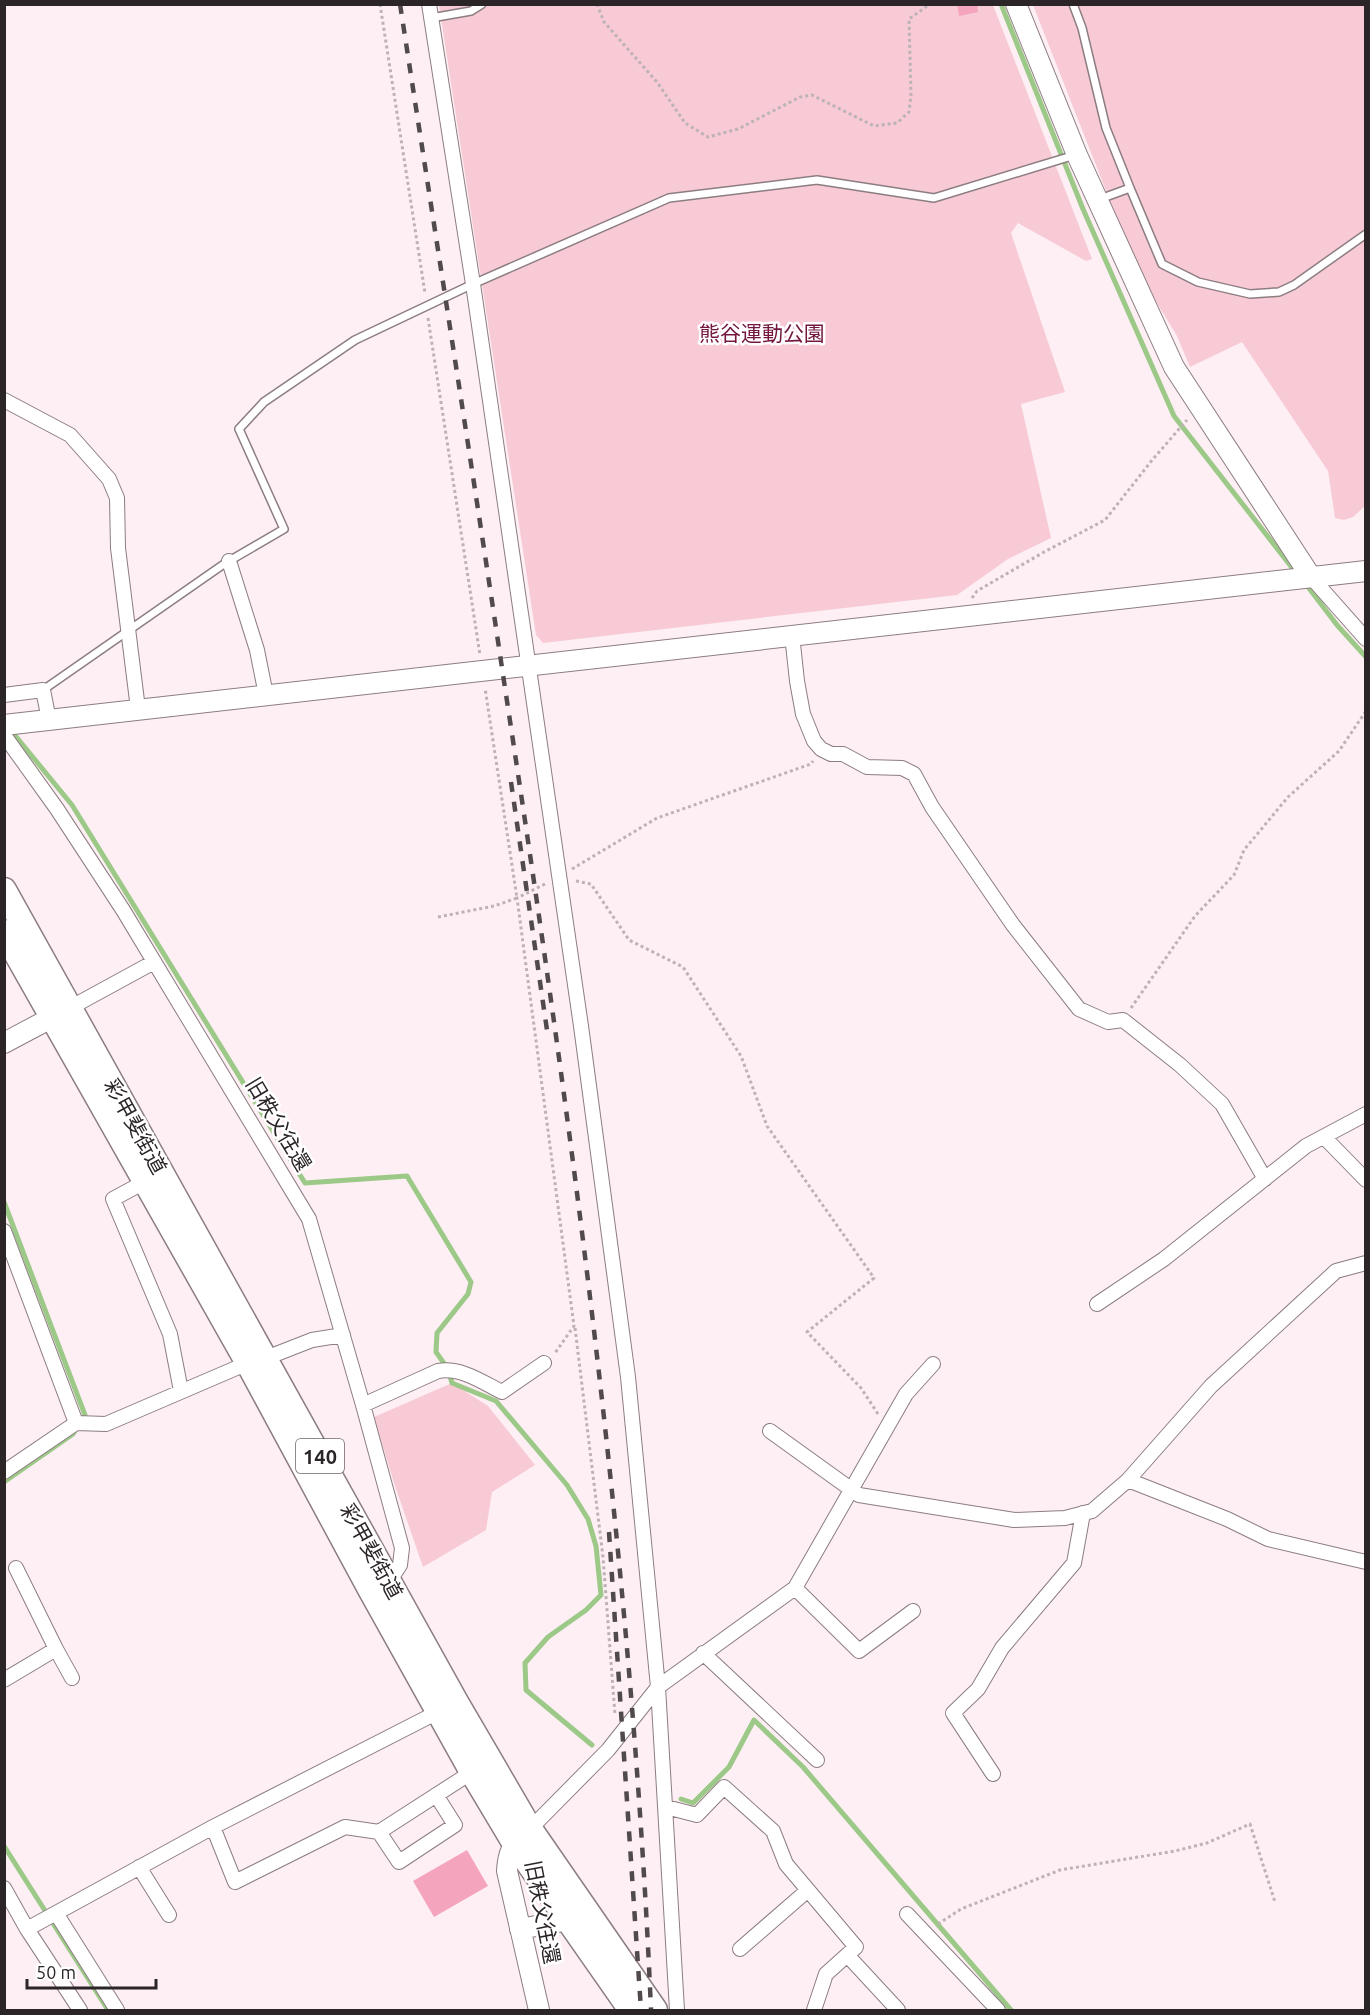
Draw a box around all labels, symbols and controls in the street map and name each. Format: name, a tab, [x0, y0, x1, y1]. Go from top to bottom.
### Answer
park label: 熊谷運動公園	[699, 321, 825, 345]
street label: 旧秩父往還	[242, 1073, 316, 1175]
street label: 彩甲斐街道	[100, 1074, 172, 1178]
road number: 140	[296, 1439, 344, 1473]
street label: 彩甲斐街道	[336, 1499, 408, 1603]
street label: 旧秩父往還	[521, 1858, 565, 1966]
scale bar	[27, 1952, 156, 1990]
text: 50 m	[36, 1962, 76, 1982]

